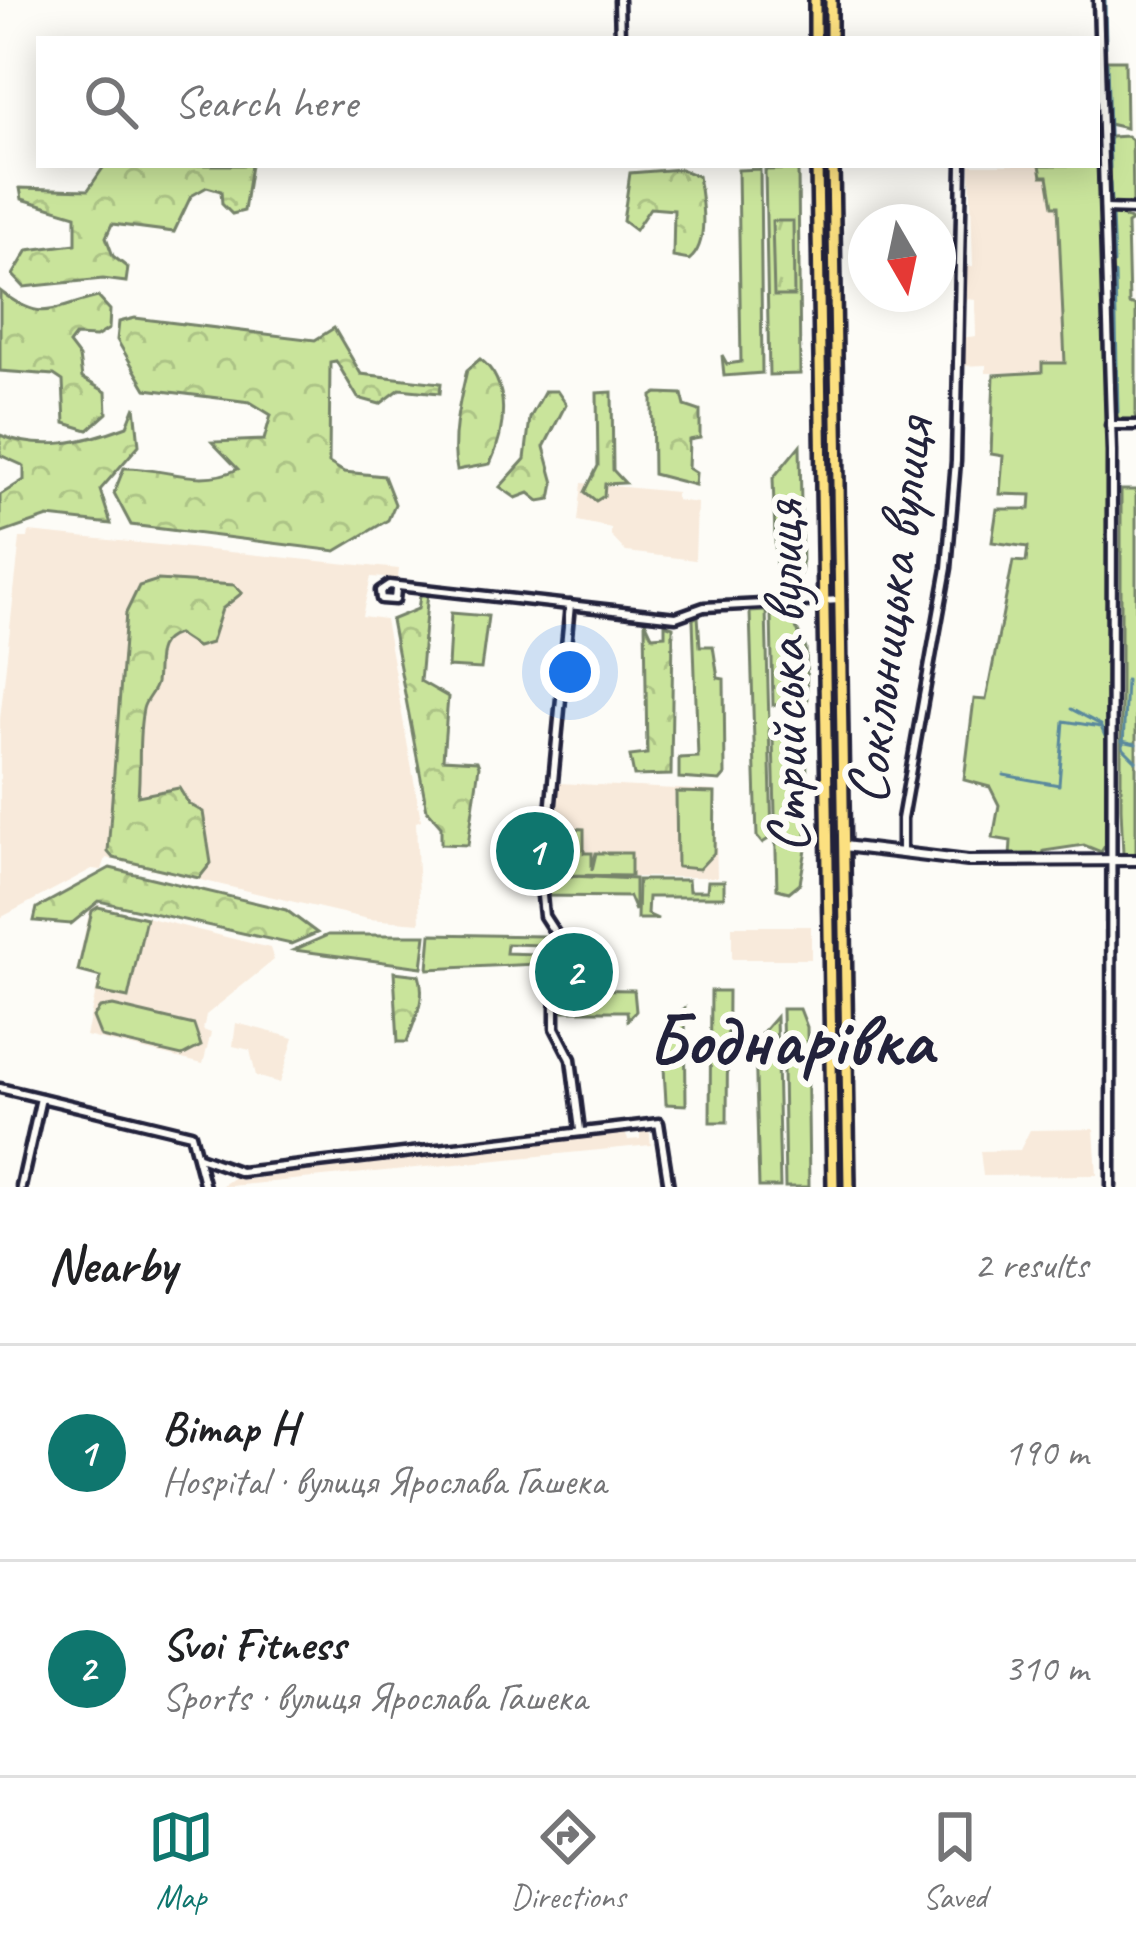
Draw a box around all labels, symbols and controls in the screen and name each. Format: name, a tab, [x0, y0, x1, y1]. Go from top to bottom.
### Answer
search box	[36, 36, 1100, 168]
icon: search	[78, 69, 144, 135]
text: Search here	[174, 74, 357, 131]
north arrow	[848, 204, 956, 312]
street label: Сокільницька вулиця	[828, 410, 951, 808]
street label: Стрийська вулиця	[744, 498, 826, 854]
your location	[540, 642, 600, 702]
pin: 1	[496, 806, 574, 896]
pin: 2	[535, 927, 613, 1017]
district label: Боднарівка	[647, 995, 939, 1086]
text: Nearby	[48, 1233, 176, 1297]
text: 2 results	[974, 1241, 1088, 1290]
text: Вітар Н	[162, 1400, 296, 1457]
text: 1	[78, 1428, 96, 1477]
text: 190 m	[1004, 1428, 1088, 1477]
text: Hospital · вулиця Ярослава Гашека	[162, 1457, 606, 1506]
text: Svoi Fitness	[162, 1616, 345, 1673]
text: 2	[78, 1644, 96, 1693]
text: 310 m	[1004, 1644, 1088, 1693]
text: Sports · вулиця Ярослава Гашека	[162, 1673, 587, 1722]
tab: Map	[148, 1804, 214, 1918]
tab: Directions	[511, 1804, 625, 1918]
tab: Saved	[922, 1804, 988, 1918]

